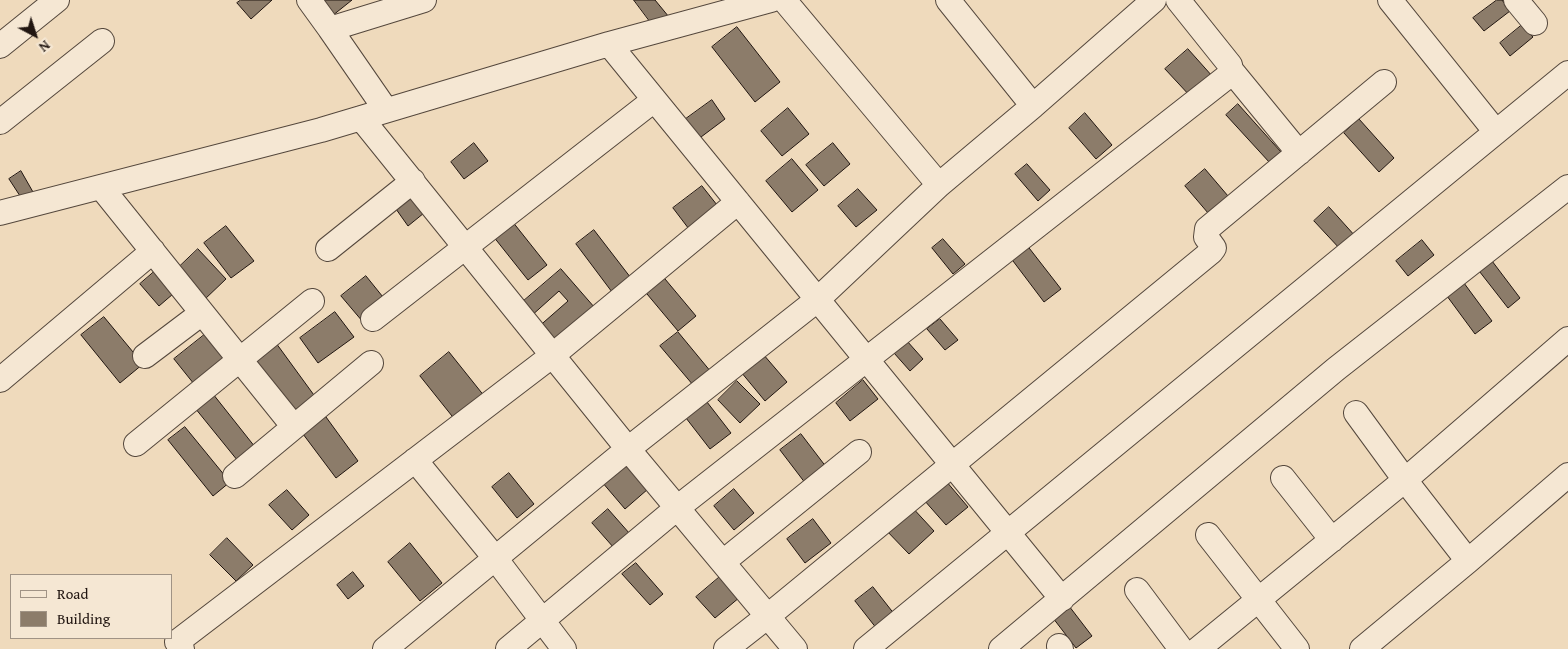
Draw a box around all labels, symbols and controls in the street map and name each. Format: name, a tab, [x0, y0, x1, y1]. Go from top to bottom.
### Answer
north arrow	[10, 10, 60, 60]
text: N	[35, 36, 55, 57]
legend	[10, 574, 172, 639]
text: Road	[57, 583, 88, 604]
text: Building	[57, 608, 110, 629]

